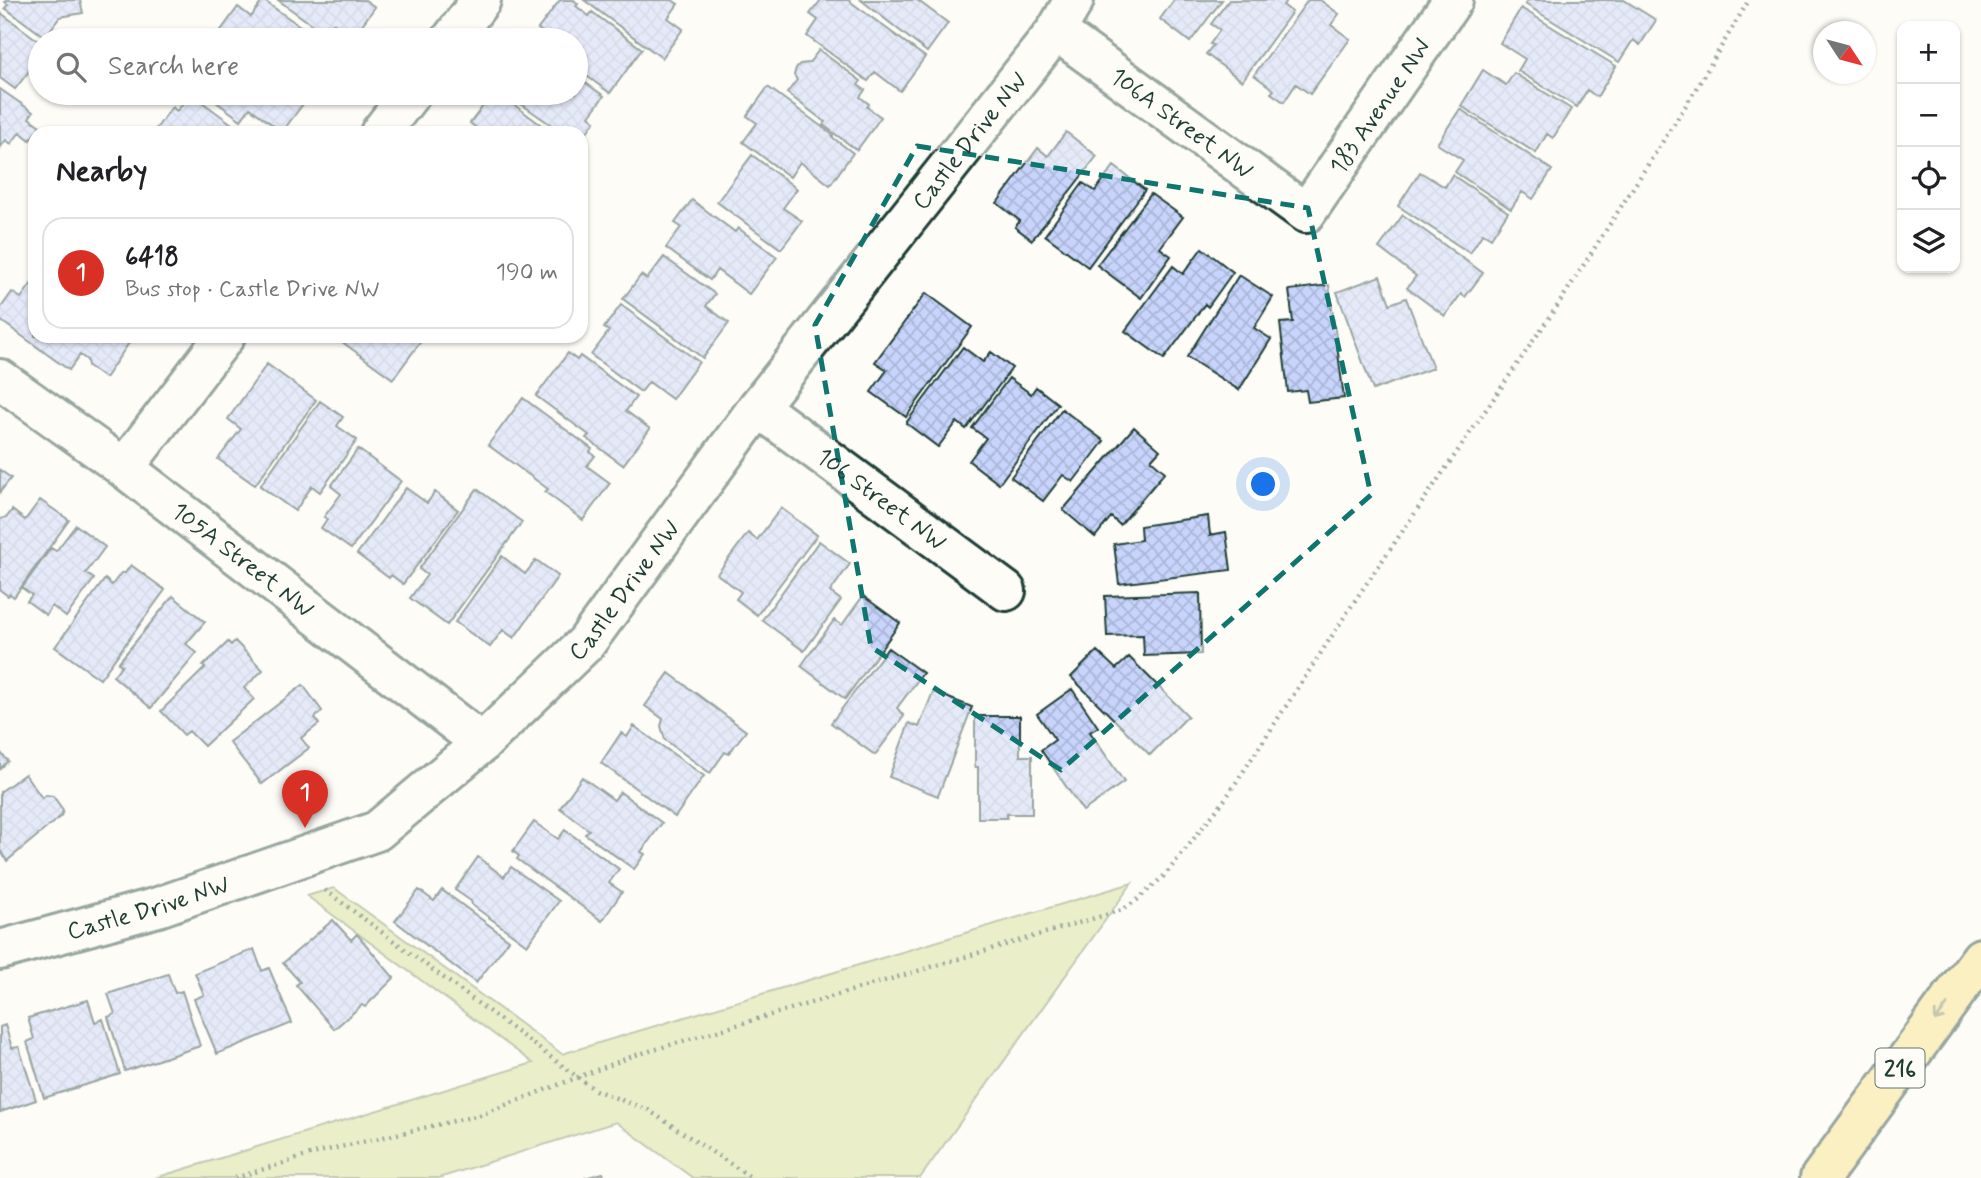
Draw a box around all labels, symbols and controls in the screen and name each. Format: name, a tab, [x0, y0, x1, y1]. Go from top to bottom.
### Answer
north arrow	[1813, 21, 1876, 84]
map controls	[1897, 21, 1960, 273]
button: +	[1897, 21, 1960, 84]
search box	[28, 28, 588, 105]
street label: 183 Avenue NW	[1323, 33, 1439, 181]
icon: search	[52, 48, 90, 86]
text: Search here	[108, 50, 239, 84]
street label: 106A Street NW	[1103, 62, 1259, 187]
street label: Castle Drive NW	[906, 66, 1035, 217]
button: −	[1897, 84, 1960, 147]
button: locate	[1897, 147, 1960, 210]
text: Nearby	[56, 152, 147, 191]
button: layers	[1897, 210, 1960, 273]
text: 6418	[125, 241, 179, 275]
text: 1	[76, 258, 86, 288]
text: 190 m	[496, 258, 558, 288]
text: Bus stop · Castle Drive NW	[125, 275, 380, 305]
street label: 106 Street NW	[810, 442, 952, 558]
your location	[1246, 467, 1280, 501]
street label: 105A Street NW	[165, 496, 320, 625]
street label: Castle Drive NW	[563, 514, 688, 668]
pin: 1	[282, 770, 328, 828]
street label: Castle Drive NW	[64, 869, 234, 948]
one-way arrow	[1933, 1003, 1948, 1022]
road number: 216	[1876, 1049, 1924, 1088]

